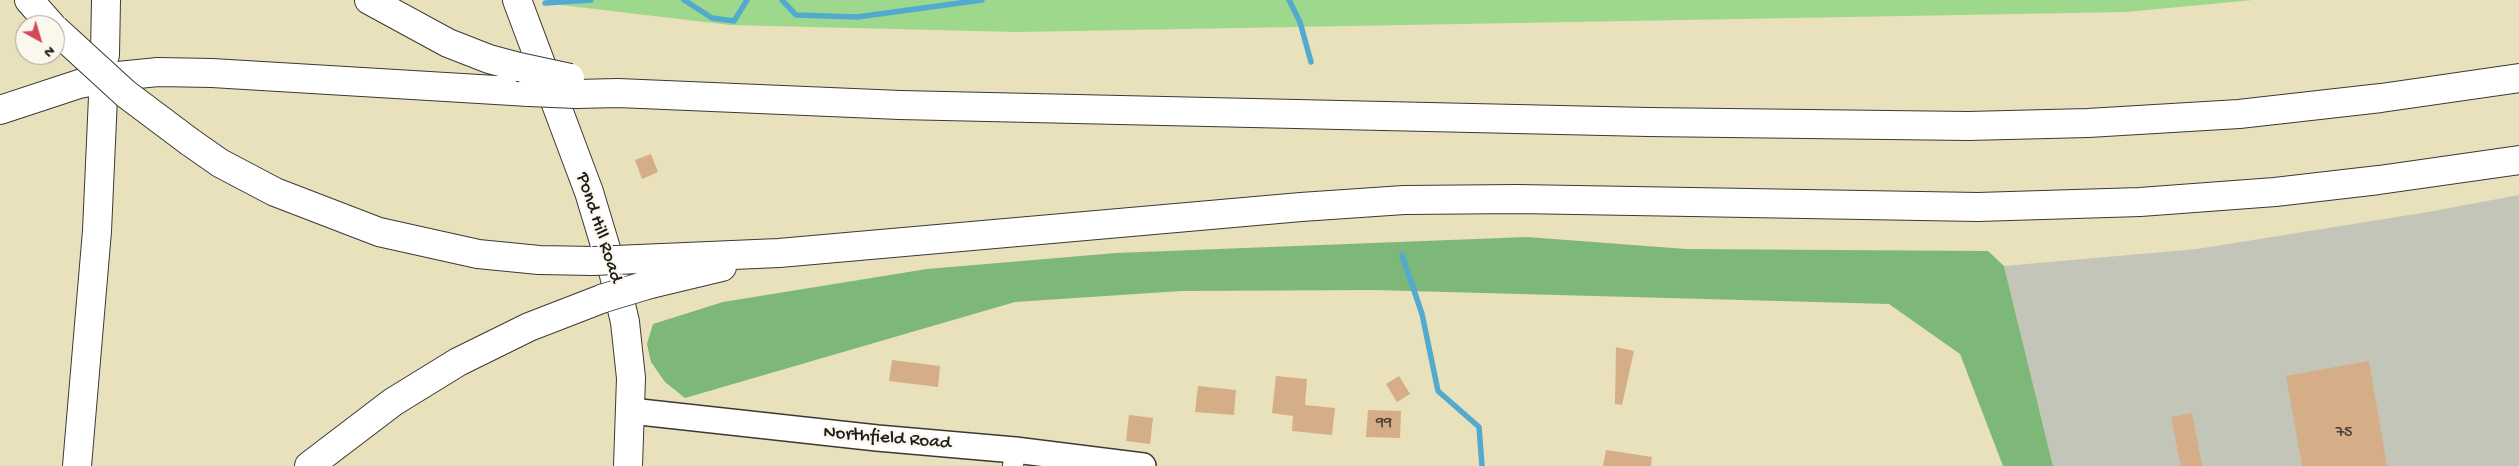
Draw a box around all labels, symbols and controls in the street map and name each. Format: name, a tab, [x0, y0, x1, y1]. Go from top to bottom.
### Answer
north arrow	[15, 15, 65, 65]
text: N	[40, 42, 58, 61]
street label: Pond Hill Road	[569, 170, 627, 286]
house number: 99	[1376, 414, 1392, 434]
street label: Northfield Road	[822, 422, 952, 456]
house number: 75	[2336, 424, 2352, 444]

